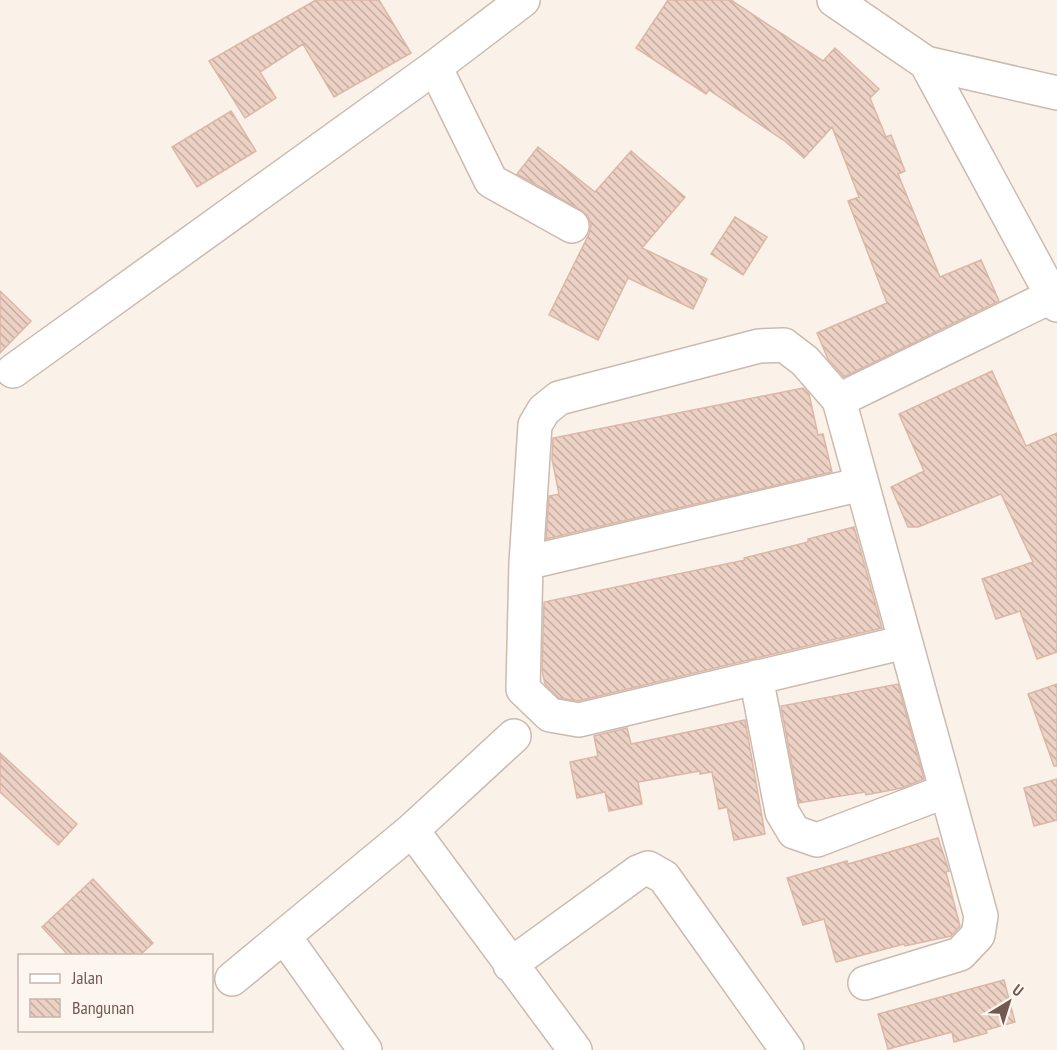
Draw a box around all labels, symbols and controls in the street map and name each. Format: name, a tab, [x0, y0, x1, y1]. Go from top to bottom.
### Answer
legend	[18, 954, 213, 1032]
text: Jalan	[71, 966, 103, 989]
north arrow	[979, 972, 1039, 1032]
text: U	[1009, 980, 1028, 1001]
text: Bangunan	[72, 996, 134, 1019]

